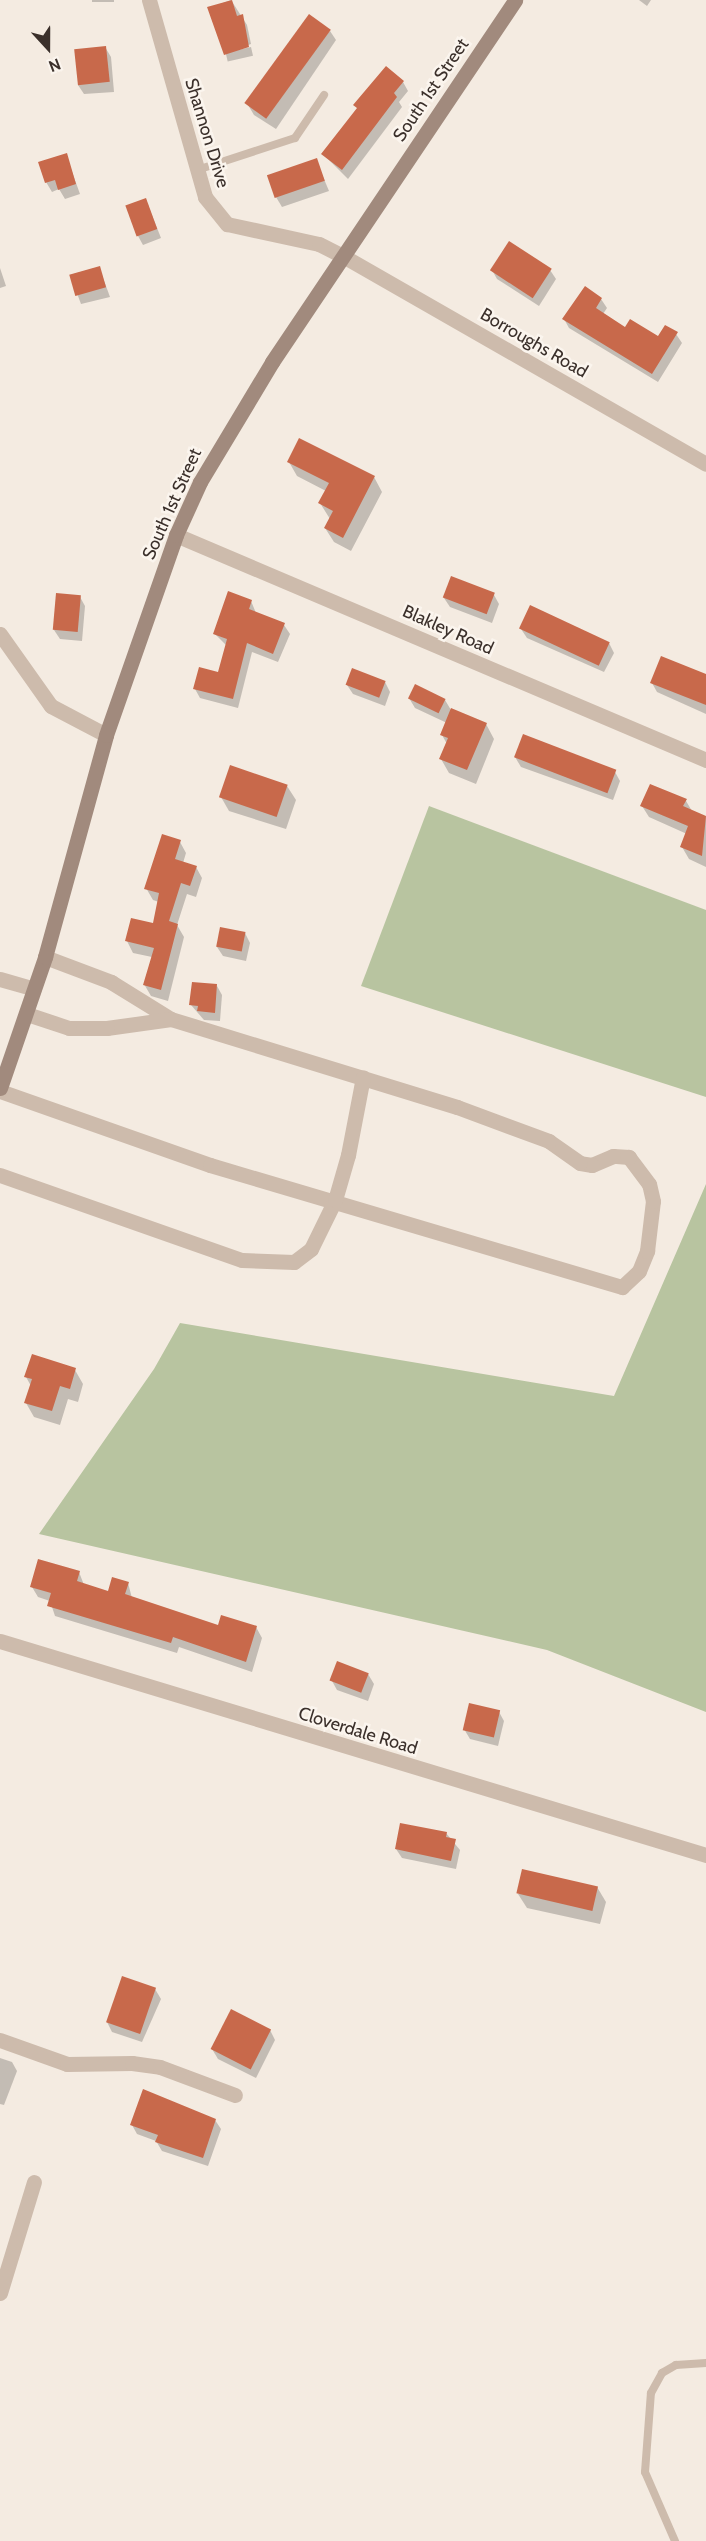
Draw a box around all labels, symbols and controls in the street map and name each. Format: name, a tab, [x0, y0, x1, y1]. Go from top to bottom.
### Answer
north arrow	[18, 18, 78, 78]
street label: South 1st Street	[389, 34, 473, 146]
text: N	[46, 54, 63, 76]
street label: Shannon Drive	[180, 76, 234, 190]
street label: Borroughs Road	[476, 304, 592, 382]
street label: South 1st Street	[138, 445, 206, 563]
street label: Blakley Road	[399, 600, 497, 660]
street label: Cloverdale Road	[296, 1703, 420, 1759]

